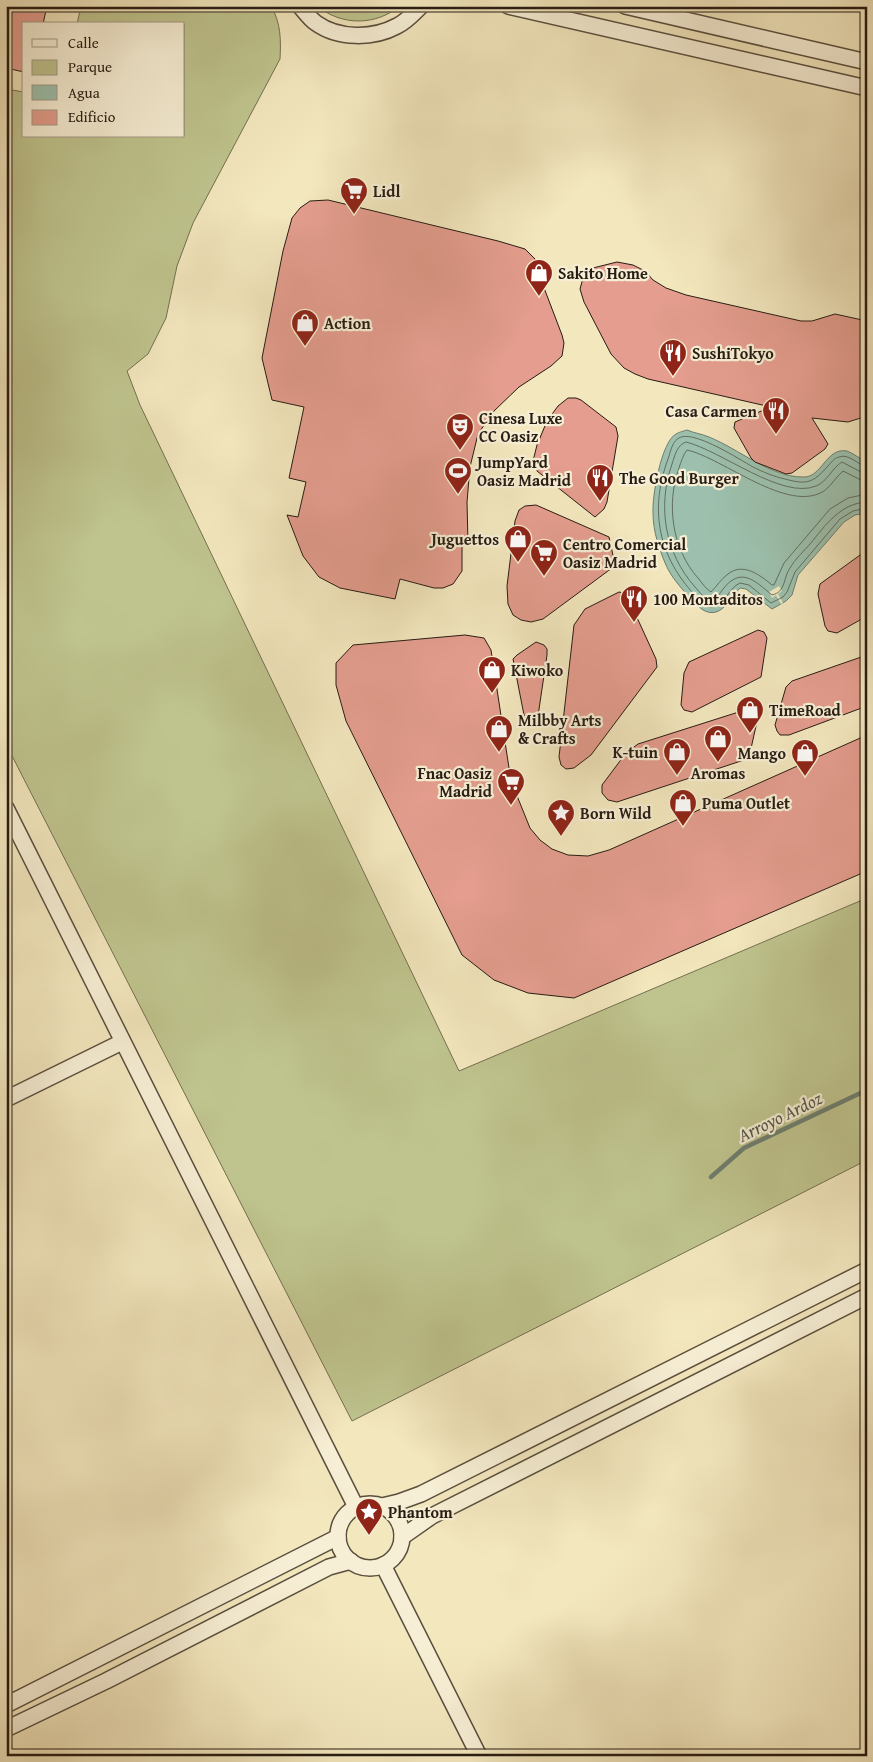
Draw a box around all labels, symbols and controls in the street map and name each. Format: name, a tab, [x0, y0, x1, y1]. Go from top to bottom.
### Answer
legend	[22, 22, 185, 138]
text: Calle	[68, 32, 99, 53]
text: Parque	[68, 56, 112, 77]
text: Agua	[68, 82, 100, 103]
text: Edificio	[68, 106, 116, 127]
supermarket icon: Lidl	[339, 176, 369, 215]
place label: Lidl	[373, 179, 400, 203]
shop icon: Sakito Home	[524, 258, 554, 297]
place label: Sakito Home	[558, 261, 648, 285]
shop icon: Action	[290, 308, 320, 347]
place label: Action	[324, 311, 371, 335]
restaurant icon: SushiTokyo	[658, 338, 688, 377]
place label: SushiTokyo	[692, 341, 774, 365]
restaurant icon: Casa Carmen	[761, 396, 791, 435]
place label: Casa Carmen	[666, 399, 758, 423]
place label: Cinesa Luxe CC Oasiz	[479, 406, 563, 448]
theatre icon: Cinesa Luxe CC Oasiz	[445, 412, 475, 451]
place label: JumpYard Oasiz Madrid	[474, 450, 572, 492]
sports icon: JumpYard Oasiz Madrid	[443, 456, 473, 495]
restaurant icon: The Good Burger	[585, 463, 615, 502]
place label: The Good Burger	[619, 466, 739, 490]
shop icon: Juguettos	[503, 524, 533, 563]
place label: Juguettos	[428, 527, 499, 551]
place label: Centro Comercial Oasiz Madrid	[563, 532, 686, 574]
supermarket icon: Centro Comercial Oasiz Madrid	[529, 538, 559, 577]
restaurant icon: 100 Montaditos	[619, 584, 649, 623]
place label: 100 Montaditos	[653, 587, 763, 611]
shop icon: Kiwoko	[477, 655, 507, 694]
place label: Kiwoko	[511, 658, 564, 682]
shop icon: TimeRoad	[735, 695, 765, 734]
place label: TimeRoad	[769, 698, 842, 722]
place label: Milbby Arts & Crafts	[518, 708, 602, 750]
shop icon: Milbby Arts & Crafts	[484, 714, 514, 753]
shop icon: Aromas	[703, 724, 733, 763]
shop icon: K-tuin	[662, 737, 692, 776]
shop icon: Mango	[790, 738, 820, 777]
place label: K-tuin	[612, 740, 659, 764]
place label: Mango	[738, 741, 786, 765]
place label: Fnac Oasiz Madrid	[417, 761, 493, 803]
place label: Aromas	[691, 761, 745, 785]
supermarket icon: Fnac Oasiz Madrid	[496, 767, 526, 806]
shop icon: Puma Outlet	[668, 788, 698, 827]
place label: Puma Outlet	[702, 791, 790, 815]
place icon: Born Wild	[546, 798, 576, 837]
place label: Born Wild	[580, 801, 652, 825]
water label: Arroyo Ardoz	[732, 1085, 827, 1149]
place icon: Phantom	[354, 1497, 384, 1536]
place label: Phantom	[388, 1500, 453, 1524]

